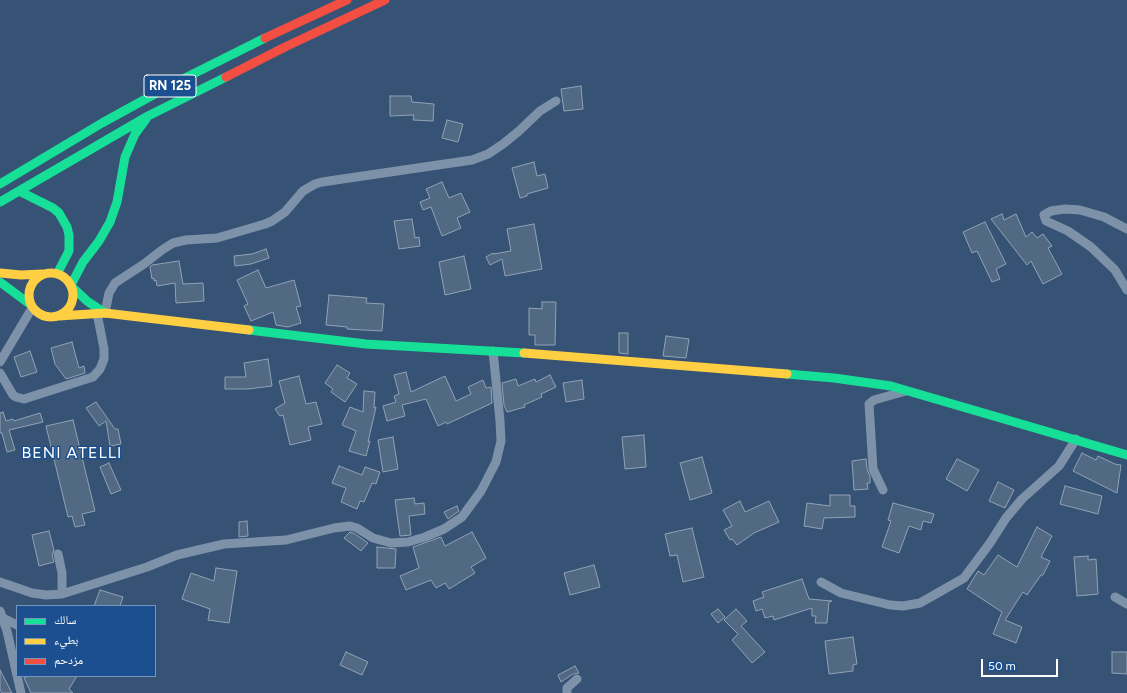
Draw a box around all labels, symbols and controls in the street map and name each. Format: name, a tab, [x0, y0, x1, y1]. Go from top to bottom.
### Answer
road number: RN 125	[144, 75, 196, 97]
district label: BENI ATELLI	[22, 443, 122, 463]
legend	[16, 605, 156, 677]
text: سالك	[54, 613, 76, 627]
text: بطيء	[54, 633, 78, 647]
scale bar	[983, 651, 1060, 677]
text: مزدحم	[54, 653, 83, 667]
text: 50 m	[988, 659, 1016, 673]

